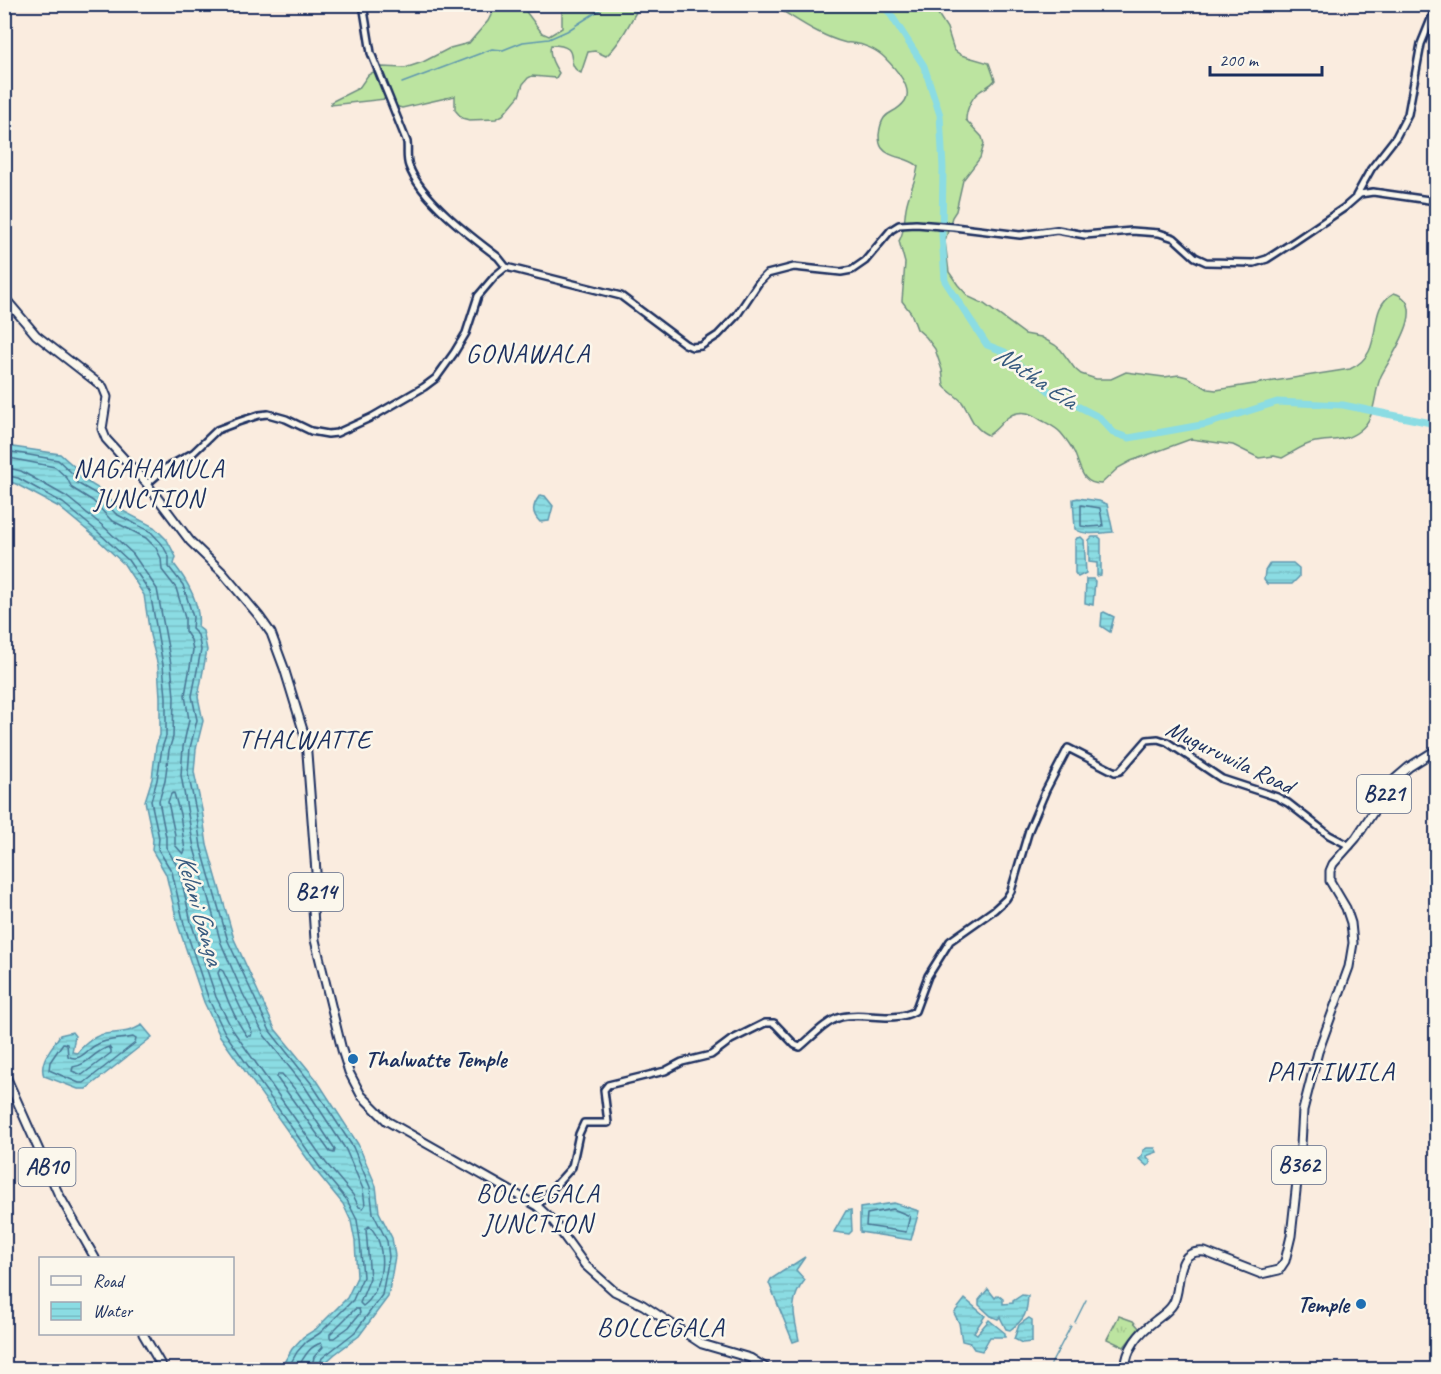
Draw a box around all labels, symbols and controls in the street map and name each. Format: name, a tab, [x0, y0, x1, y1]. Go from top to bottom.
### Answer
scale bar	[1210, 39, 1322, 77]
text: 200 m	[1219, 49, 1260, 71]
district label: GONAWALA	[466, 336, 590, 370]
water label: Natha Ela	[988, 337, 1086, 419]
district label: NAGAHAMULA JUNCTION	[73, 452, 225, 515]
street label: Muguruwila Road	[1161, 713, 1302, 802]
district label: THALWATTE	[238, 722, 374, 756]
road number: B221	[1357, 775, 1411, 813]
water label: Kelani Ganga	[168, 850, 232, 971]
road number: B214	[289, 873, 343, 911]
place label: Thalwatte Temple	[365, 1044, 509, 1074]
marker: Thalwatte Temple	[346, 1052, 360, 1066]
district label: PATTIWILA	[1267, 1054, 1395, 1088]
road number: B362	[1272, 1146, 1326, 1184]
road number: AB10	[18, 1148, 76, 1186]
district label: BOLLEGALA JUNCTION	[476, 1177, 600, 1240]
legend	[39, 1257, 234, 1335]
text: Road	[93, 1270, 126, 1292]
place label: Temple	[1297, 1289, 1351, 1319]
marker: Temple	[1354, 1297, 1368, 1311]
text: Water	[93, 1300, 134, 1322]
district label: BOLLEGALA	[597, 1310, 725, 1344]

